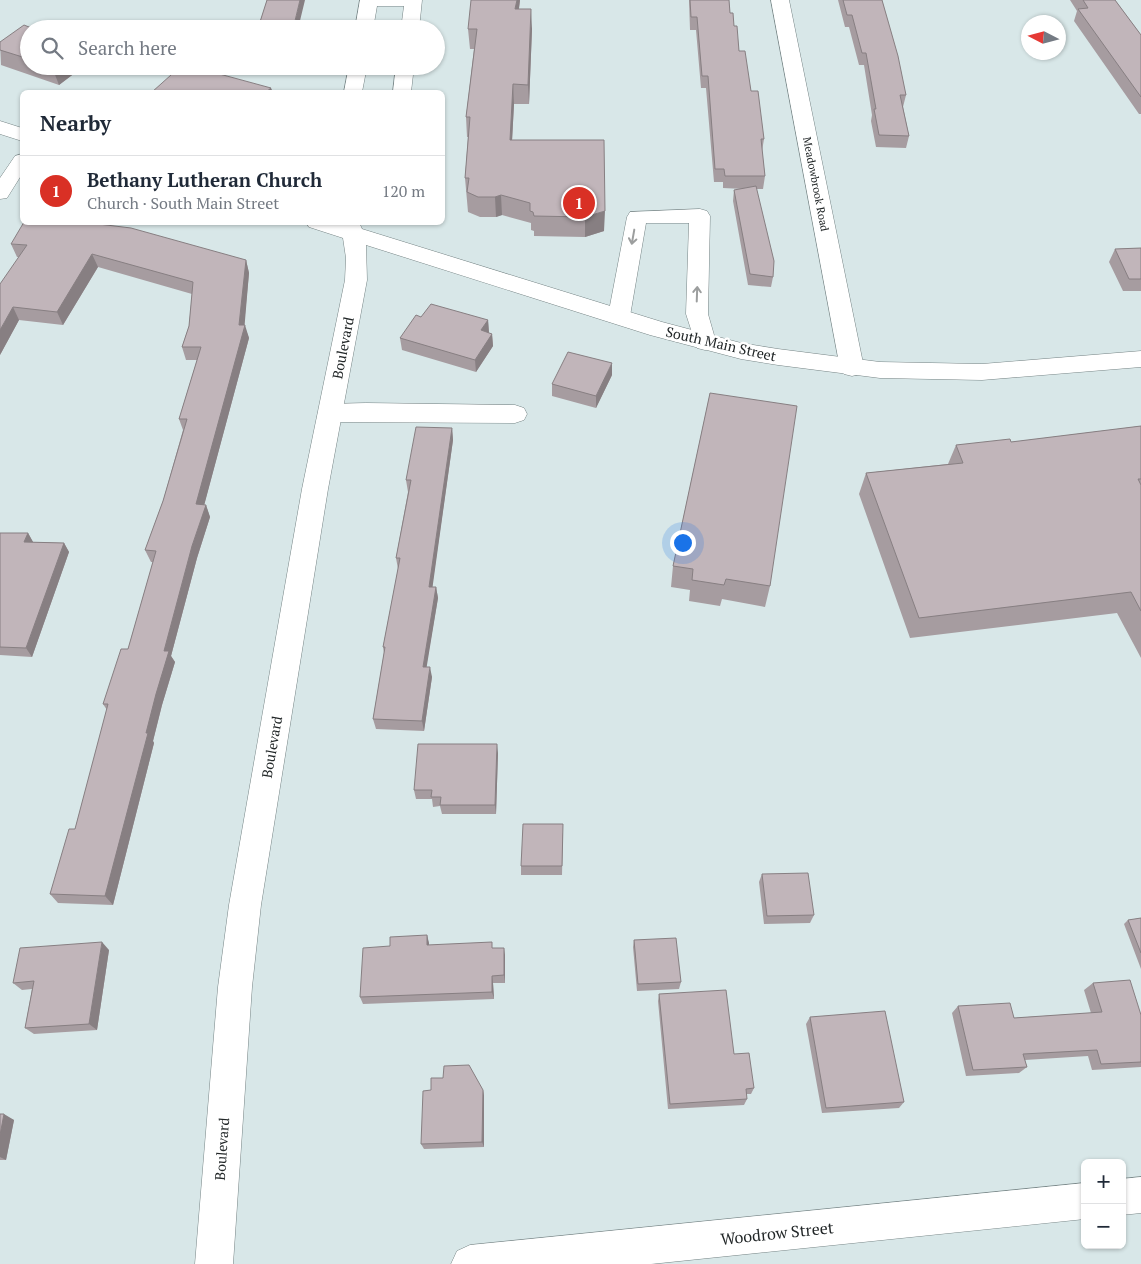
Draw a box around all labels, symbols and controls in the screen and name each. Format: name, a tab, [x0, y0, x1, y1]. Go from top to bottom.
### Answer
north arrow	[1021, 15, 1066, 60]
search box	[20, 20, 445, 75]
icon: search	[38, 34, 66, 62]
text: Search here	[78, 35, 177, 60]
text: Nearby	[40, 109, 111, 137]
street label: Meadowbrook Road	[800, 136, 832, 232]
text: Bethany Lutheran Church	[87, 167, 322, 192]
text: 1	[51, 180, 61, 202]
text: 120 m	[382, 180, 425, 202]
pin: 1	[563, 184, 595, 222]
text: Church · South Main Street	[87, 192, 279, 214]
one-way arrow	[628, 229, 638, 245]
one-way arrow	[693, 287, 702, 303]
street label: Boulevard	[327, 315, 358, 381]
street label: South Main Street	[664, 322, 779, 366]
your location	[670, 530, 696, 556]
street label: Boulevard	[257, 714, 286, 779]
street label: Boulevard	[210, 1117, 233, 1181]
map controls	[1081, 1159, 1126, 1249]
button: +	[1081, 1159, 1126, 1204]
button: −	[1081, 1204, 1126, 1249]
street label: Woodrow Street	[719, 1216, 835, 1250]

